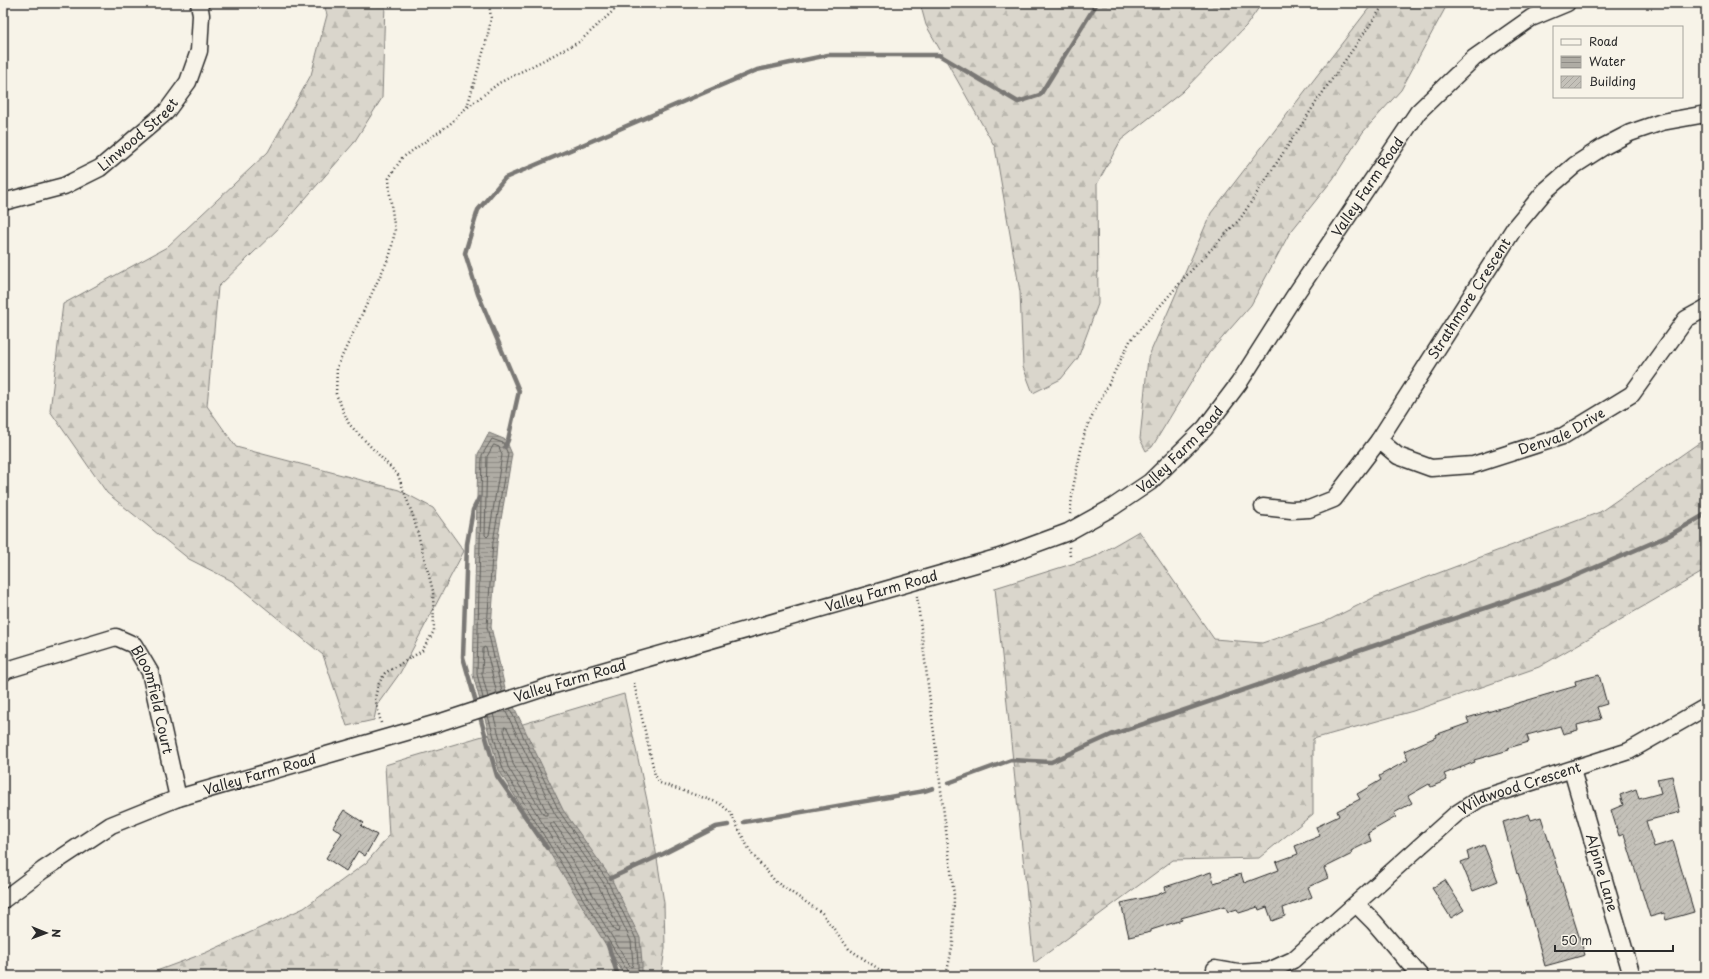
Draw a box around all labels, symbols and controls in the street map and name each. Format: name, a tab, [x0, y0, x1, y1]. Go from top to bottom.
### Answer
legend	[1553, 26, 1683, 98]
text: Road	[1589, 32, 1618, 50]
text: Water	[1589, 52, 1626, 70]
text: Building	[1589, 72, 1636, 90]
street label: Linwood Street	[93, 93, 183, 176]
street label: Valley Farm Road	[1326, 133, 1408, 241]
street label: Strathmore Crescent	[1422, 233, 1516, 363]
street label: Valley Farm Road	[1132, 401, 1228, 498]
street label: Denvale Drive	[1515, 402, 1609, 460]
street label: Valley Farm Road	[822, 564, 940, 617]
street label: Bloomfield Court	[126, 641, 179, 756]
street label: Valley Farm Road	[511, 654, 629, 707]
street label: Valley Farm Road	[201, 748, 319, 800]
street label: Wildwood Crescent	[1454, 756, 1584, 820]
street label: Alpine Lane	[1581, 831, 1624, 914]
north arrow	[26, 913, 66, 953]
scale bar	[1555, 927, 1673, 953]
text: N	[48, 929, 65, 938]
text: 50 m	[1561, 931, 1592, 949]

